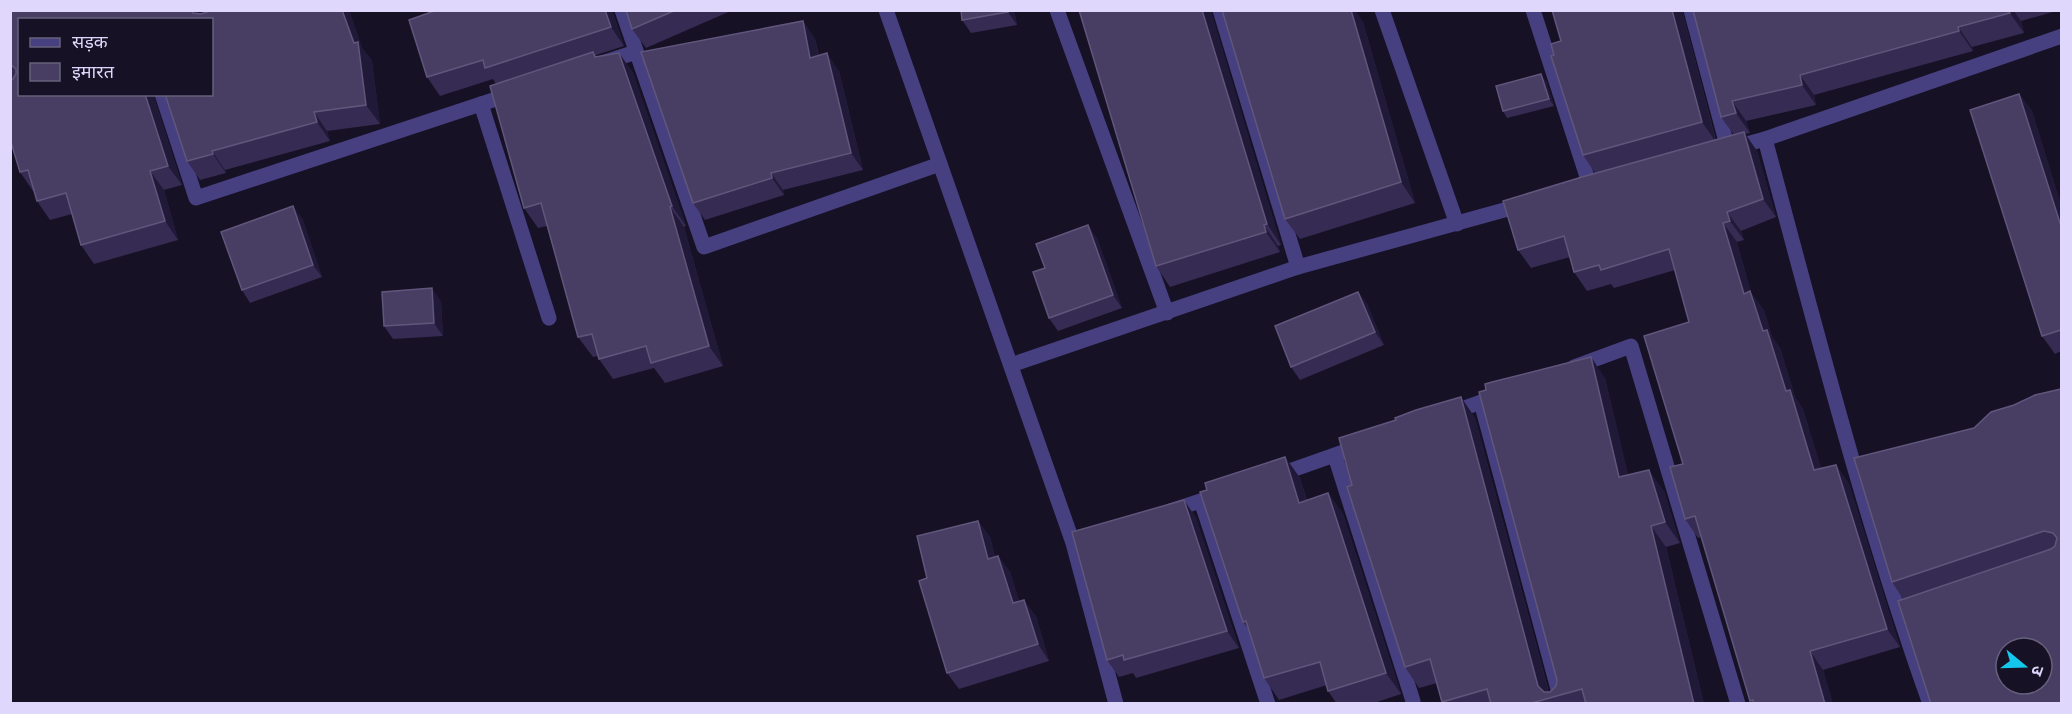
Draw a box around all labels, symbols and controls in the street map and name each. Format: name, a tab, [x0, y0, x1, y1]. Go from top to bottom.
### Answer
legend	[18, 18, 213, 96]
text: सड़क	[72, 30, 109, 52]
text: इमारत	[72, 60, 115, 82]
north arrow	[1994, 636, 2054, 696]
text: उ	[2028, 664, 2049, 679]

